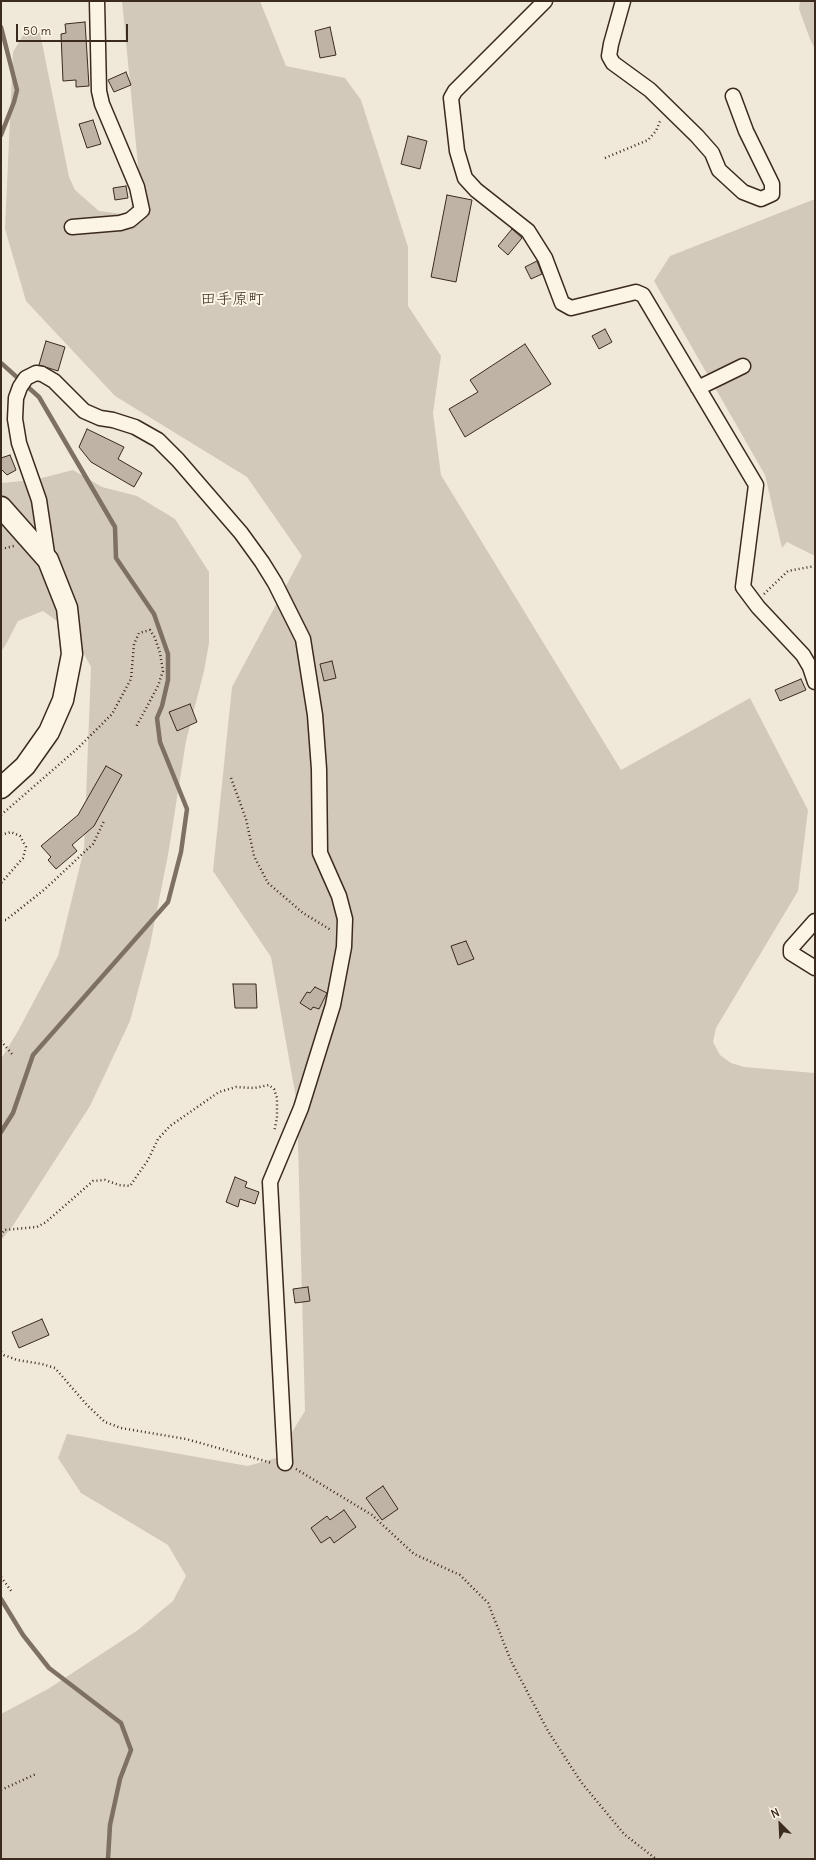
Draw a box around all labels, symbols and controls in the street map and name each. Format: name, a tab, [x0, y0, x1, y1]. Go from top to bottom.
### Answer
scale bar	[18, 16, 130, 42]
text: 50 m	[23, 23, 51, 38]
district label: 田手原町	[200, 289, 264, 309]
north arrow	[760, 1804, 800, 1844]
text: N	[769, 1805, 781, 1821]

